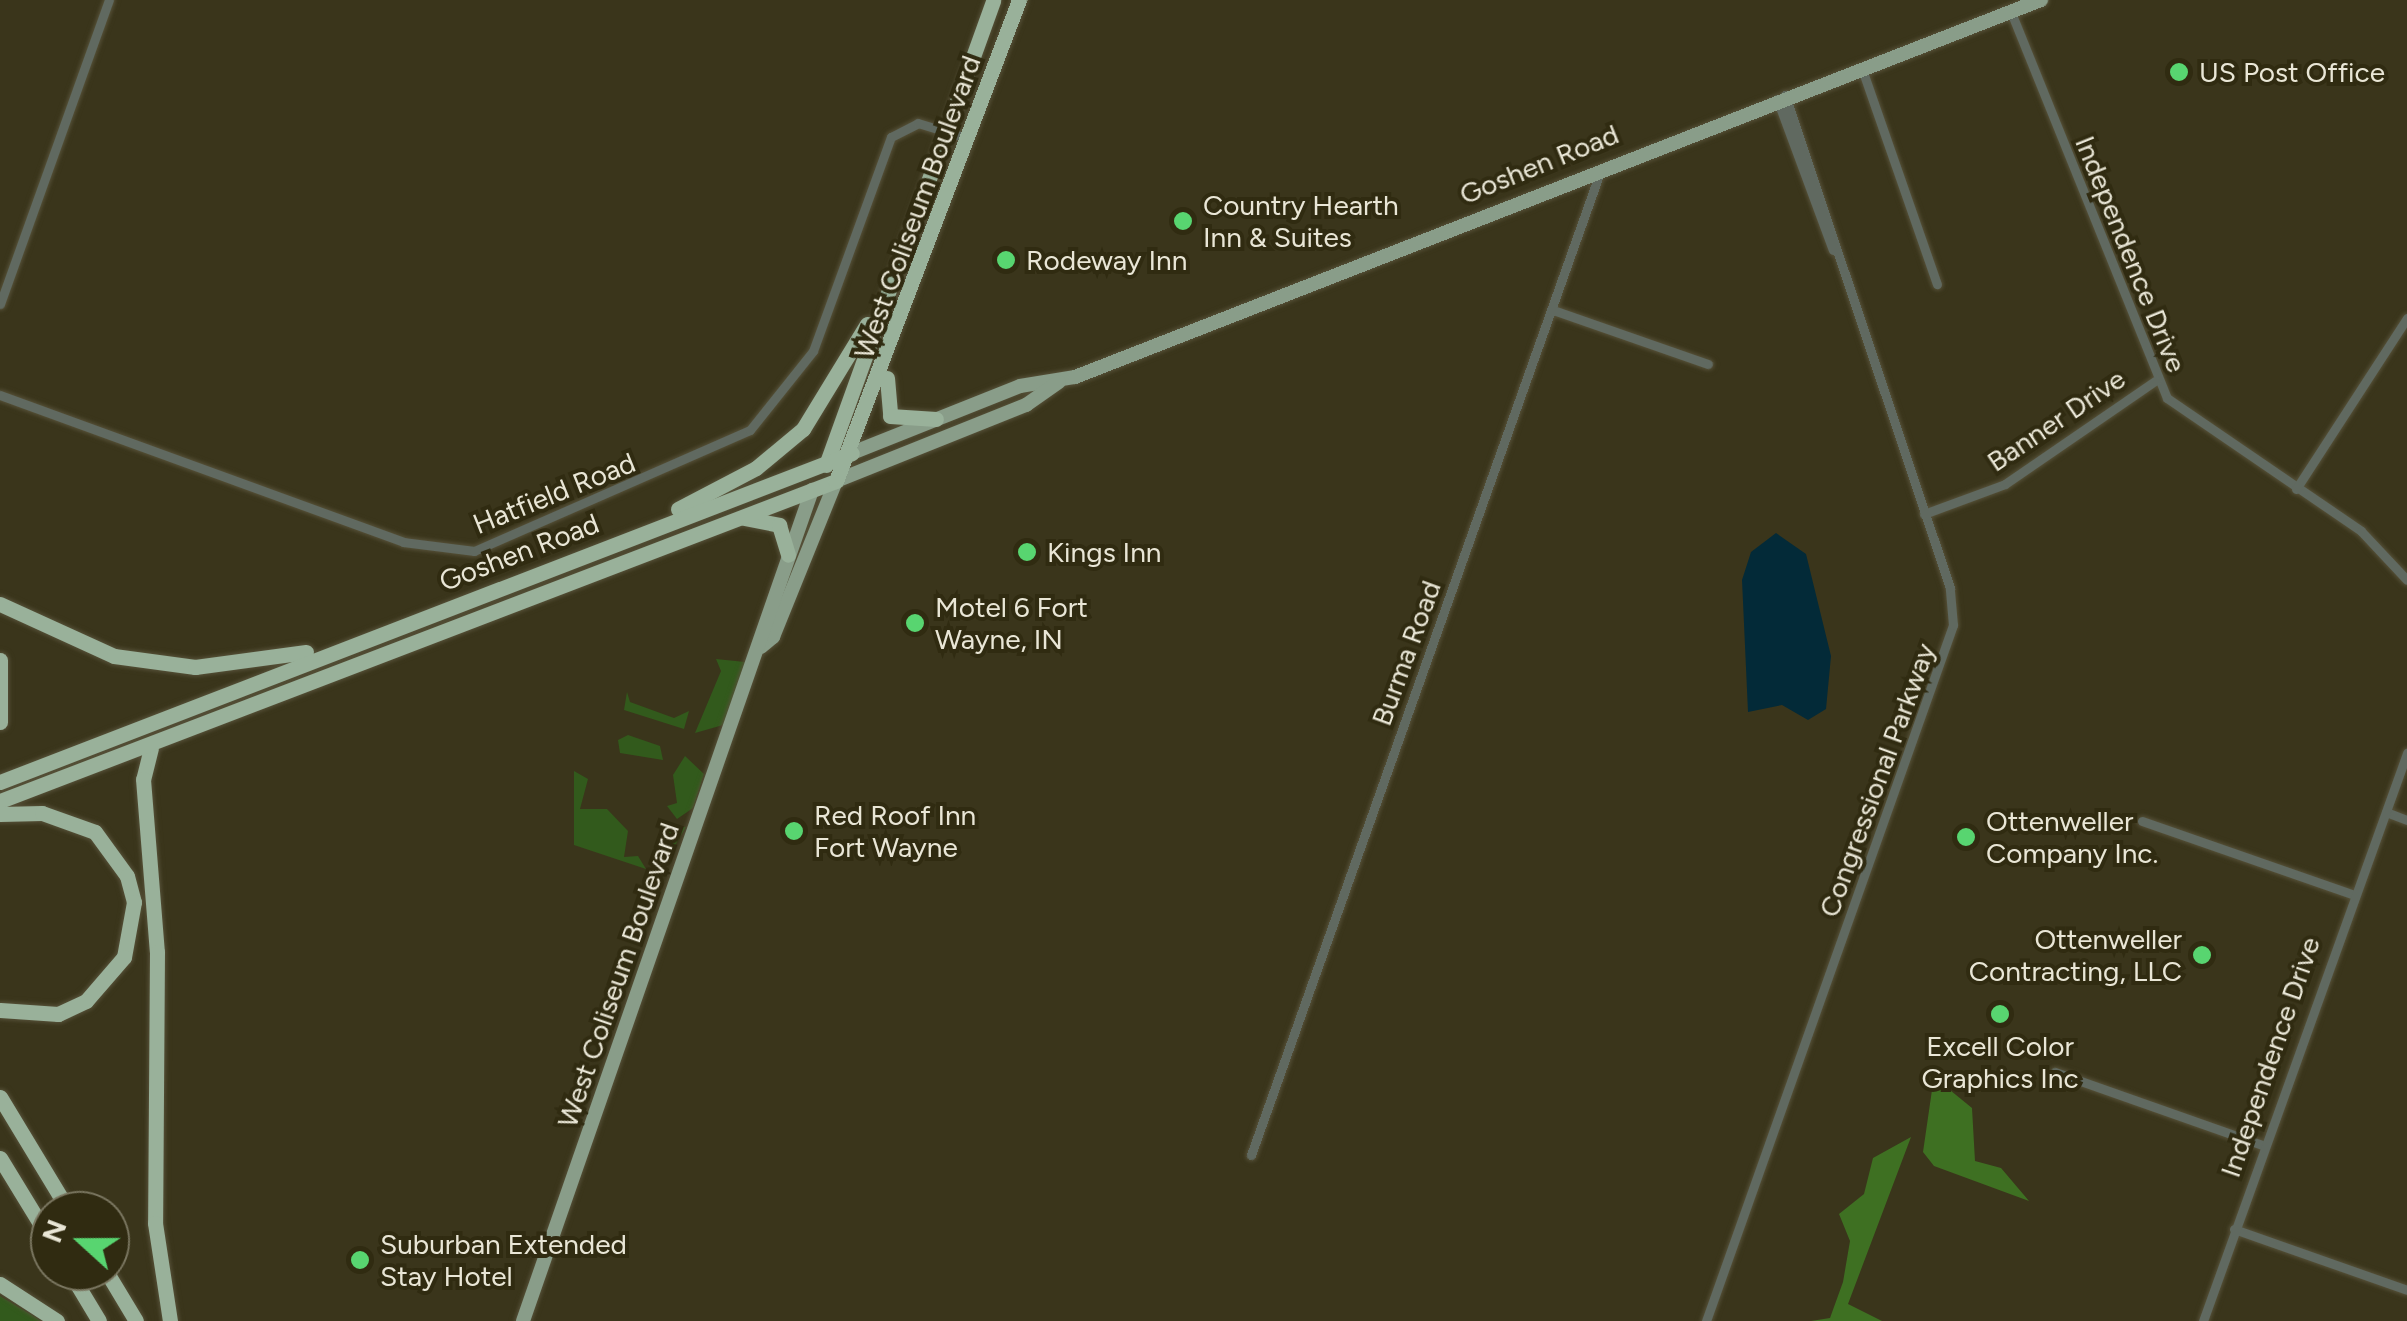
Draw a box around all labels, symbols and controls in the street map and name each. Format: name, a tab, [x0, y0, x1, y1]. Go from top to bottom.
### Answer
street label: West Coliseum Boulevard	[847, 51, 987, 363]
place label: US Post Office	[2199, 55, 2385, 89]
marker: US Post Office	[2168, 61, 2190, 83]
street label: Goshen Road	[1455, 117, 1623, 211]
street label: Independence Drive	[2068, 131, 2194, 377]
place label: Country Hearth Inn & Suites	[1203, 188, 1399, 254]
marker: Country Hearth Inn & Suites	[1172, 210, 1194, 232]
place label: Rodeway Inn	[1026, 243, 1187, 277]
marker: Rodeway Inn	[995, 249, 1017, 271]
street label: Banner Drive	[1981, 362, 2131, 478]
street label: Hatfield Road	[468, 445, 640, 541]
street label: Goshen Road	[434, 506, 604, 598]
place label: Kings Inn	[1047, 535, 1161, 569]
marker: Kings Inn	[1016, 541, 1038, 563]
street label: Burma Road	[1364, 576, 1448, 730]
place label: Motel 6 Fort Wayne, IN	[935, 590, 1088, 656]
marker: Motel 6 Fort Wayne, IN	[904, 612, 926, 634]
street label: Congressional Parkway	[1812, 639, 1942, 921]
place label: Red Roof Inn Fort Wayne	[814, 798, 976, 864]
place label: Ottenweller Company Inc.	[1986, 804, 2158, 870]
street label: West Coliseum Boulevard	[550, 818, 686, 1132]
marker: Red Roof Inn Fort Wayne	[783, 820, 805, 842]
marker: Ottenweller Company Inc.	[1955, 826, 1977, 848]
place label: Ottenweller Contracting, LLC	[1969, 922, 2182, 988]
street label: Independence Drive	[2213, 932, 2327, 1182]
marker: Ottenweller Contracting, LLC	[2191, 944, 2213, 966]
marker: Excell Color Graphics Inc	[1989, 1003, 2011, 1025]
place label: Excell Color Graphics Inc	[1921, 1029, 2079, 1095]
north arrow	[30, 1191, 130, 1291]
text: N	[34, 1215, 74, 1247]
place label: Suburban Extended Stay Hotel	[380, 1227, 627, 1293]
marker: Suburban Extended Stay Hotel	[349, 1249, 371, 1271]

